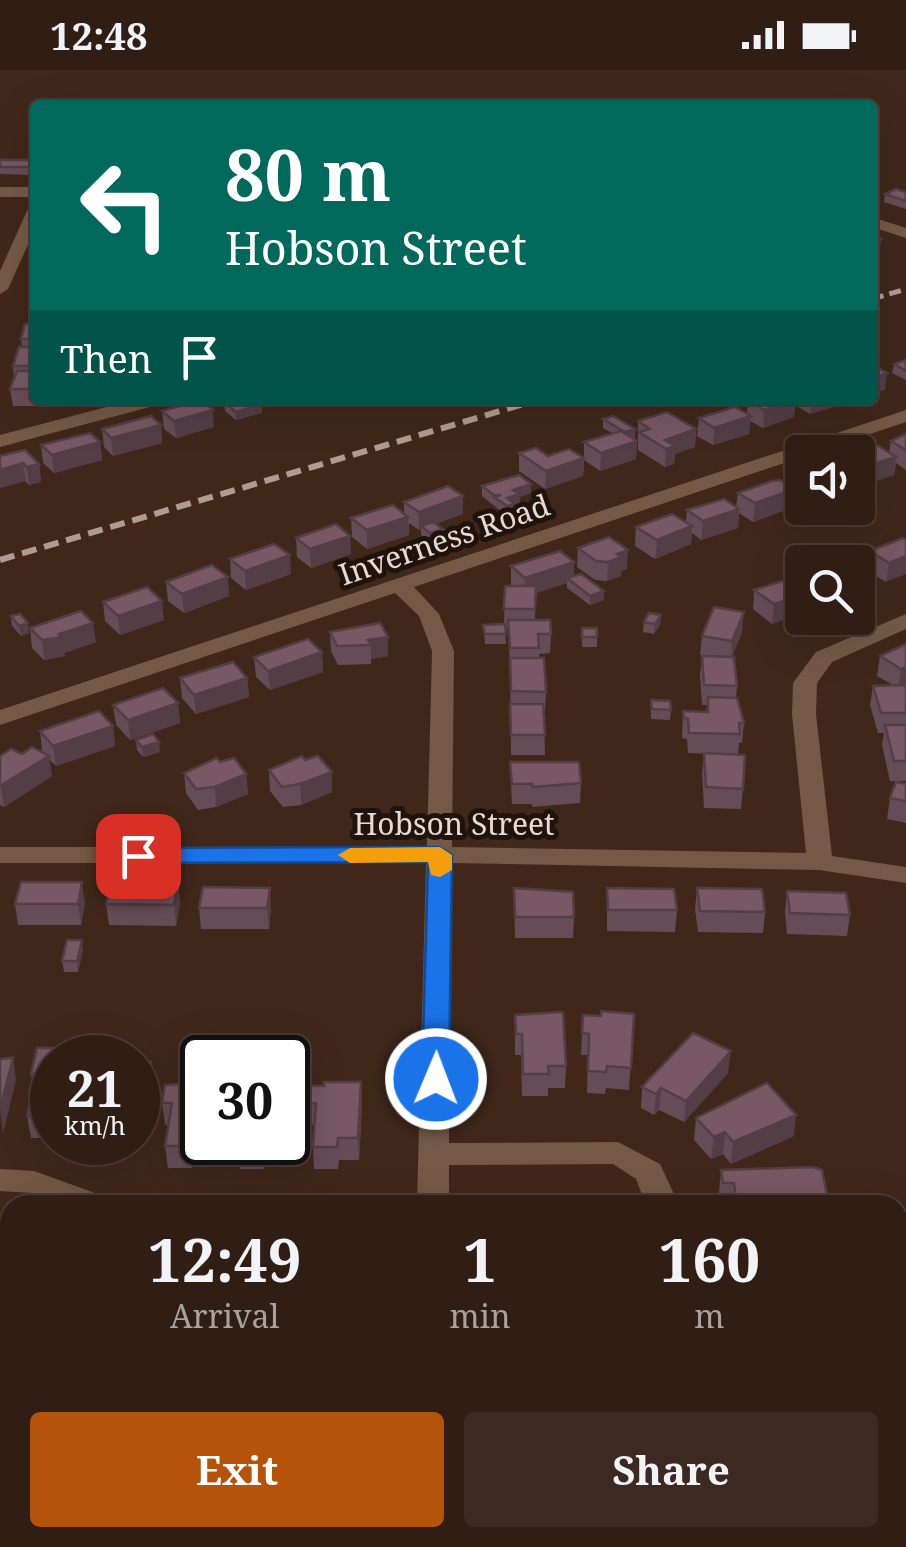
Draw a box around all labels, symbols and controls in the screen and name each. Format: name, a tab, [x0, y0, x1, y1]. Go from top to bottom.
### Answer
text: 12:48	[50, 9, 147, 61]
text: 80 m	[225, 126, 391, 222]
icon: left	[60, 140, 190, 270]
text: Hobson Street	[225, 217, 527, 278]
icon: arrive	[172, 330, 227, 385]
text: Then	[60, 332, 152, 384]
map controls	[785, 435, 875, 635]
button: sound	[785, 435, 875, 525]
street label: Inverness Road	[333, 484, 555, 594]
button: search	[785, 545, 875, 635]
street label: Hobson Street	[353, 803, 555, 844]
pin	[96, 814, 181, 899]
icon: arrive	[111, 829, 166, 884]
position arrow	[384, 1027, 488, 1131]
speed limit sign: 30	[180, 1035, 310, 1165]
text: 21	[67, 1054, 123, 1122]
text: km/h	[64, 1108, 126, 1142]
text: 12:49	[148, 1218, 302, 1300]
text: 1	[463, 1218, 497, 1300]
text: 160	[658, 1218, 760, 1300]
text: Arrival	[170, 1294, 279, 1337]
text: min	[450, 1294, 511, 1337]
text: m	[694, 1294, 724, 1337]
button: Exit	[30, 1412, 444, 1527]
button: Share	[464, 1412, 878, 1527]

